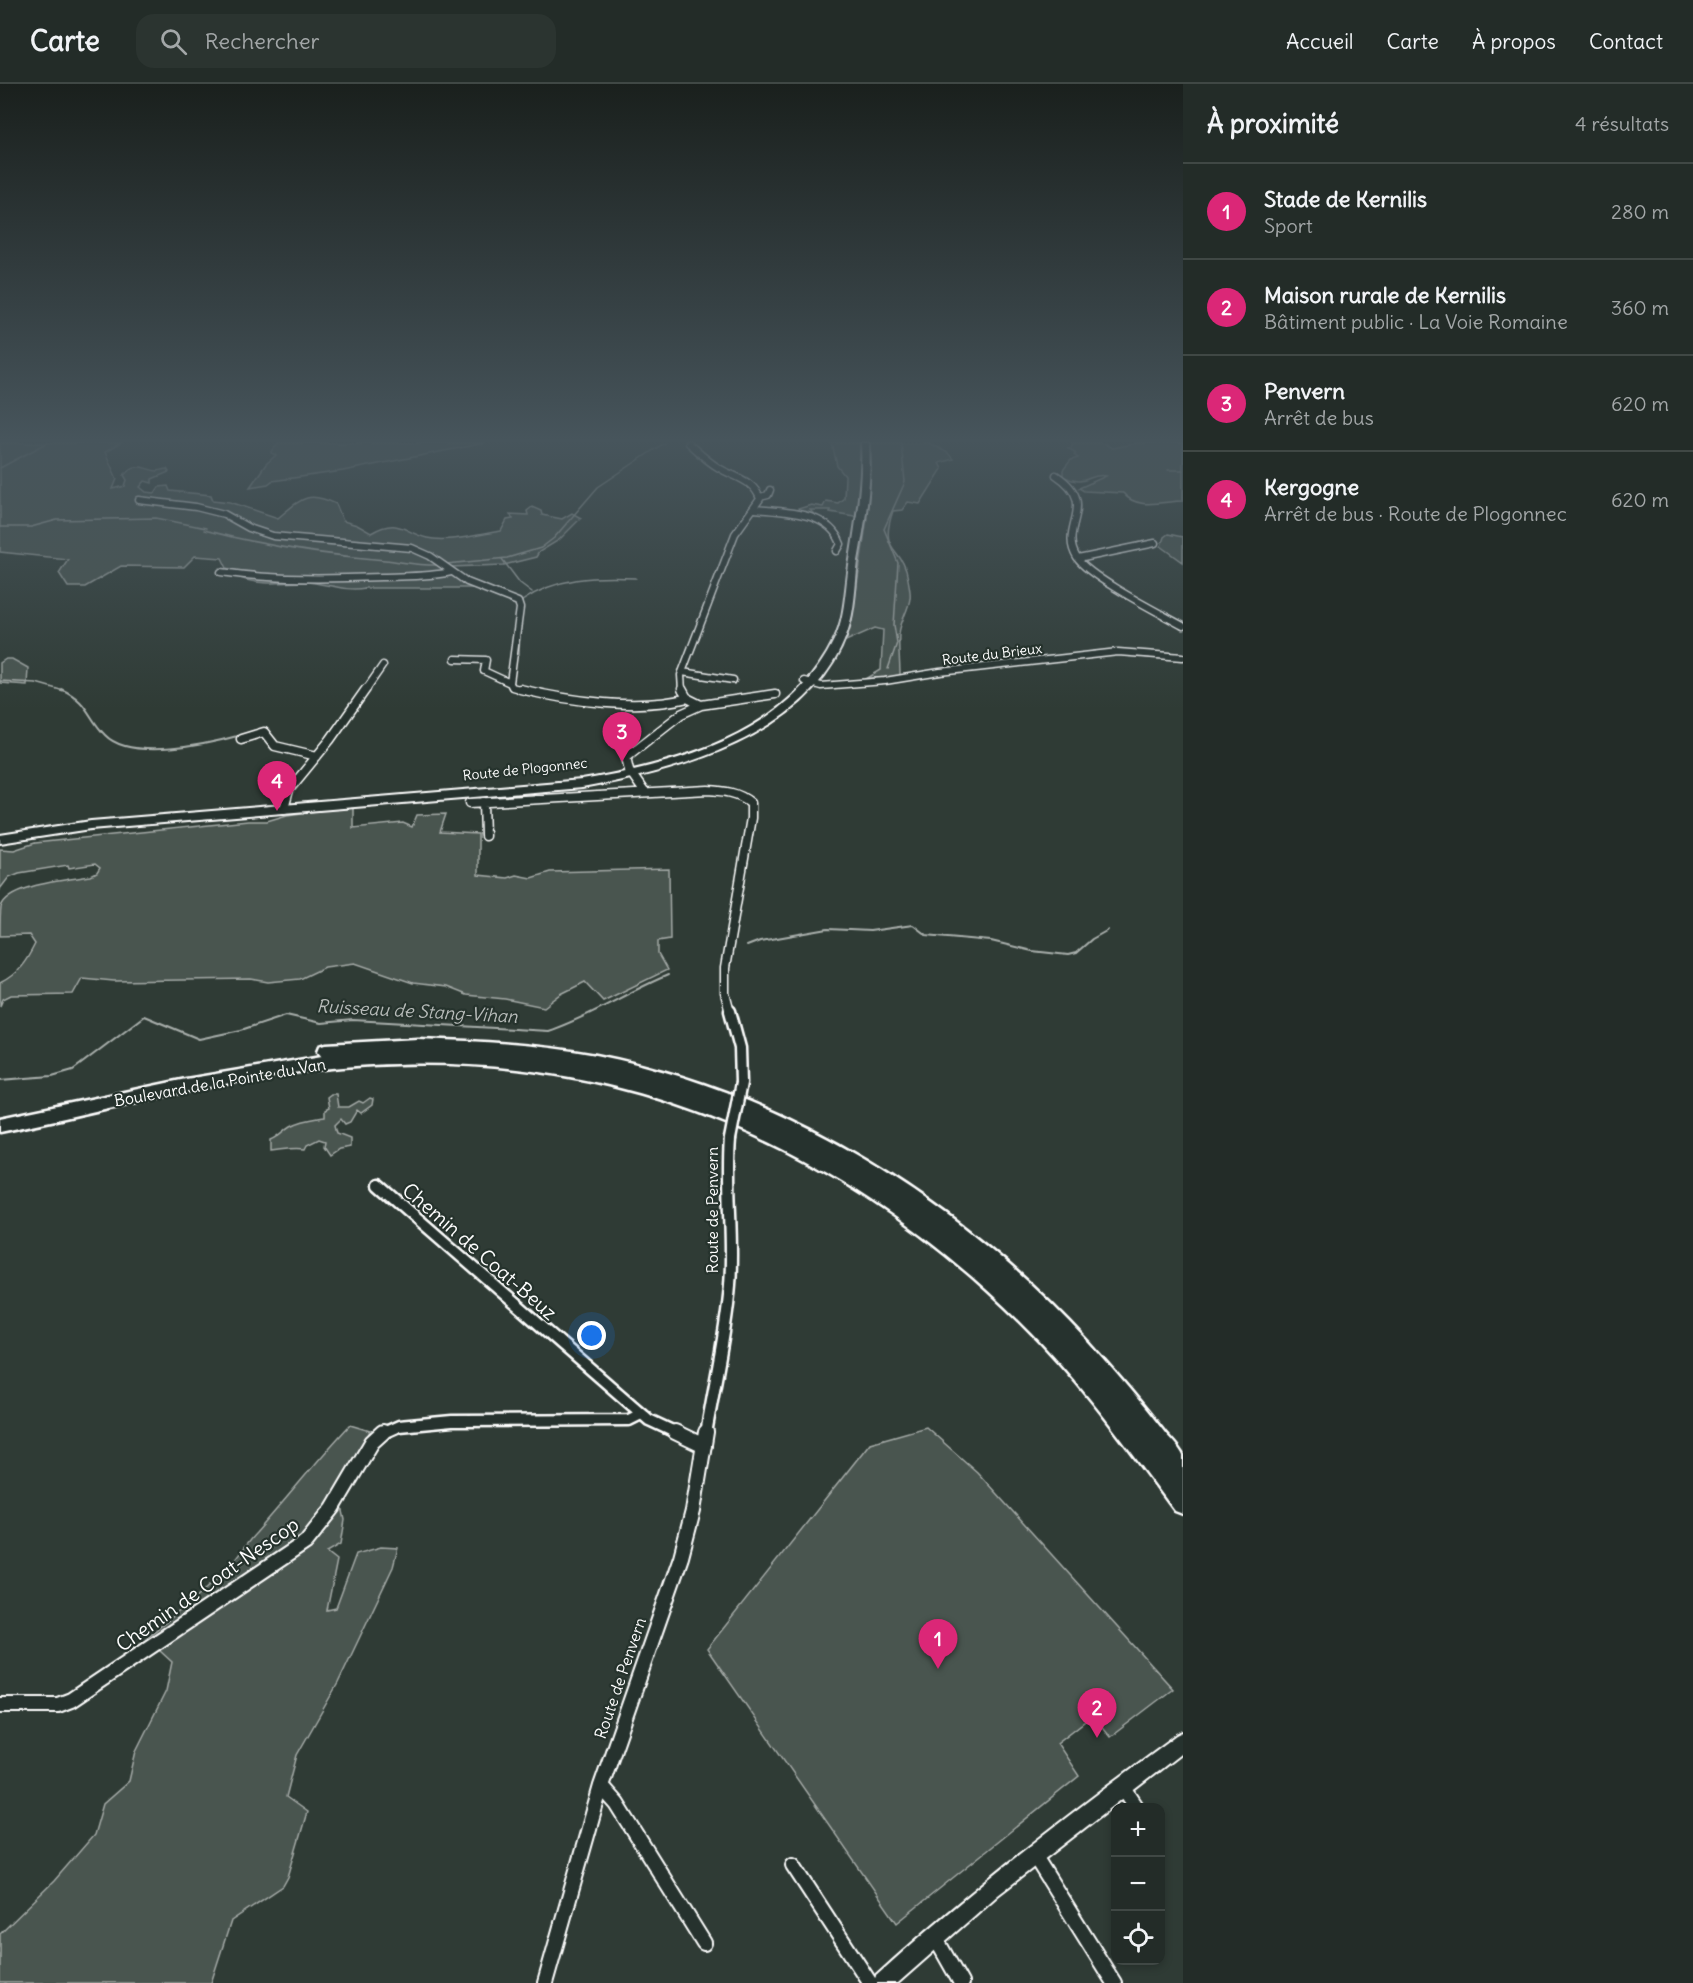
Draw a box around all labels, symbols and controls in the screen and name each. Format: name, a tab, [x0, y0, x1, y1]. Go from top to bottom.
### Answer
search box	[136, 14, 556, 68]
text: Carte	[30, 23, 100, 59]
icon: search	[157, 25, 190, 58]
text: Rechercher	[205, 27, 320, 55]
text: Accueil	[1286, 28, 1354, 55]
text: Carte	[1387, 28, 1439, 55]
text: À propos	[1472, 28, 1556, 55]
text: Contact	[1589, 28, 1663, 55]
text: À proximité	[1207, 107, 1339, 140]
text: 4 résultats	[1575, 111, 1669, 136]
text: Stade de Kernilis	[1264, 185, 1427, 213]
text: 1	[1223, 199, 1230, 224]
text: 280 m	[1611, 199, 1669, 224]
text: Sport	[1264, 213, 1313, 238]
text: Maison rurale de Kernilis	[1264, 281, 1506, 309]
text: 2	[1221, 295, 1232, 320]
text: 360 m	[1611, 295, 1669, 320]
text: Bâtiment public · La Voie Romaine	[1264, 309, 1568, 334]
text: Penvern	[1264, 377, 1345, 405]
text: 3	[1221, 391, 1232, 416]
text: 620 m	[1611, 391, 1669, 416]
text: Arrêt de bus	[1264, 405, 1374, 430]
text: Kergogne	[1264, 473, 1359, 501]
text: 4	[1221, 487, 1232, 512]
text: 620 m	[1611, 487, 1669, 512]
text: Arrêt de bus · Route de Plogonnec	[1264, 501, 1567, 526]
street label: Route du Brieux	[941, 639, 1043, 669]
pin: 3	[602, 712, 642, 762]
street label: Route de Plogonnec	[462, 753, 588, 785]
pin: 4	[258, 762, 296, 811]
water label: Ruisseau de Stang-Vihan	[316, 994, 519, 1028]
street label: Boulevard de la Pointe du Van	[113, 1054, 327, 1110]
street label: Route de Penvern	[702, 1147, 722, 1273]
street label: Chemin de Coat-Beuz	[398, 1177, 562, 1325]
your location	[577, 1321, 606, 1350]
street label: Chemin de Coat-Nescop	[111, 1511, 303, 1657]
street label: Route de Penvern	[590, 1615, 650, 1741]
pin: 1	[918, 1620, 958, 1669]
pin: 2	[1078, 1688, 1116, 1738]
map controls	[1111, 1803, 1165, 1965]
button: +	[1111, 1803, 1165, 1857]
button: −	[1111, 1857, 1165, 1911]
button: locate	[1111, 1911, 1165, 1965]

